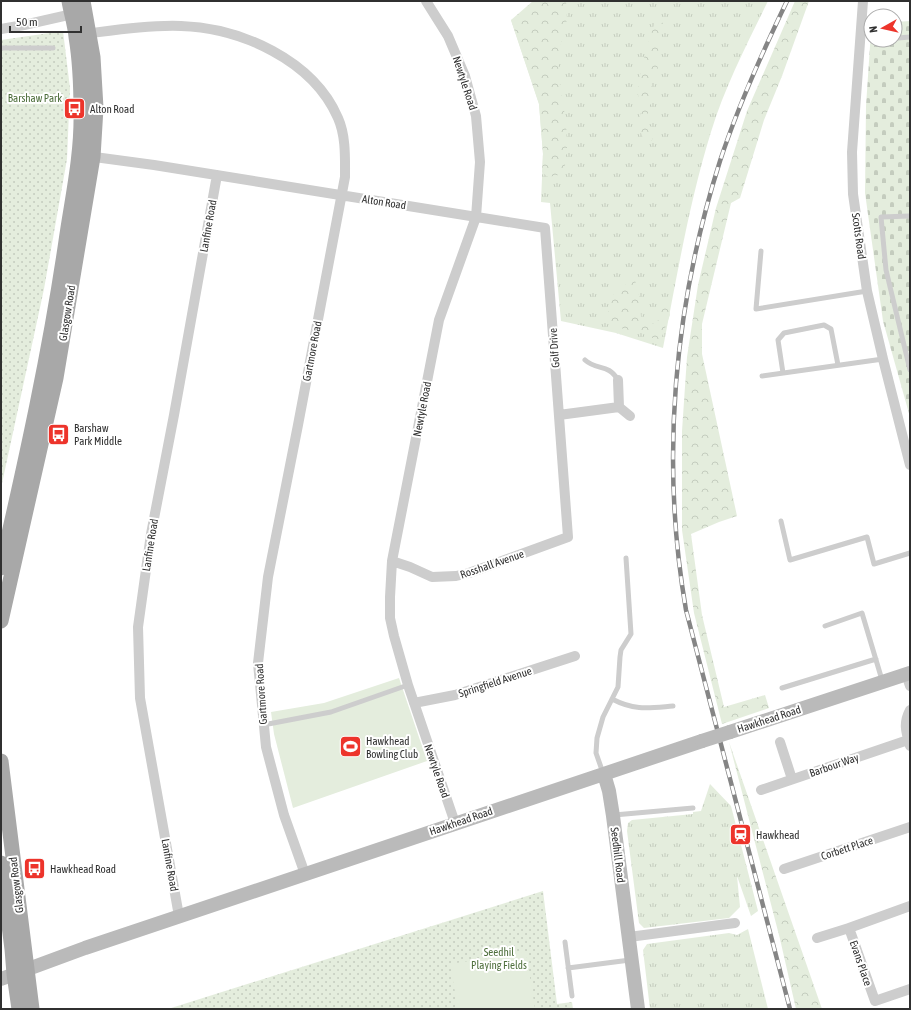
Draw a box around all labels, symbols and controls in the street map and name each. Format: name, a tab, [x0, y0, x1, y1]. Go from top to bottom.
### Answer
scale bar	[10, 8, 81, 34]
north arrow	[863, 8, 903, 48]
text: 50 m	[16, 15, 38, 29]
text: N	[867, 25, 879, 33]
street label: Newtyle Road	[451, 55, 479, 111]
park label: Barshaw Park	[8, 92, 62, 104]
bus stop icon: Alton Road	[62, 96, 88, 122]
place label: Alton Road	[90, 103, 134, 115]
street label: Alton Road	[361, 193, 407, 211]
street label: Lanfine Road	[197, 199, 219, 253]
street label: Scotts Road	[850, 212, 868, 260]
street label: Glasgow Road	[57, 284, 77, 342]
street label: Gartmore Road	[300, 320, 324, 382]
street label: Golf Drive	[547, 328, 561, 368]
street label: Newtyle Road	[411, 380, 433, 438]
bus stop icon: Barshaw Park Middle	[45, 421, 71, 447]
place label: Barshaw Park Middle	[74, 422, 122, 447]
street label: Lanfine Road	[140, 518, 160, 572]
street label: Rosshall Avenue	[459, 547, 525, 581]
street label: Gartmore Road	[253, 663, 269, 725]
street label: Springfield Avenue	[457, 665, 533, 699]
street label: Hawkhead Road	[736, 703, 802, 735]
sports icon: Hawkhead Bowling Club	[337, 734, 363, 760]
place label: Hawkhead Bowling Club	[366, 735, 418, 760]
street label: Newtyle Road	[422, 743, 452, 799]
street label: Barbour Way	[808, 751, 861, 779]
street label: Hawkhead Road	[428, 805, 494, 837]
station icon: Hawkhead	[727, 822, 753, 848]
street label: Seedhill Road	[609, 827, 627, 883]
place label: Hawkhead	[756, 829, 800, 841]
street label: Corbett Place	[820, 834, 874, 862]
street label: Lanfine Road	[159, 838, 181, 892]
street label: Glasgow Road	[7, 856, 25, 914]
bus stop icon: Hawkhead Road	[22, 856, 48, 882]
place label: Hawkhead Road	[50, 863, 116, 875]
street label: Evans Place	[848, 939, 874, 987]
park label: Seedhil Playing Fields	[471, 946, 527, 971]

